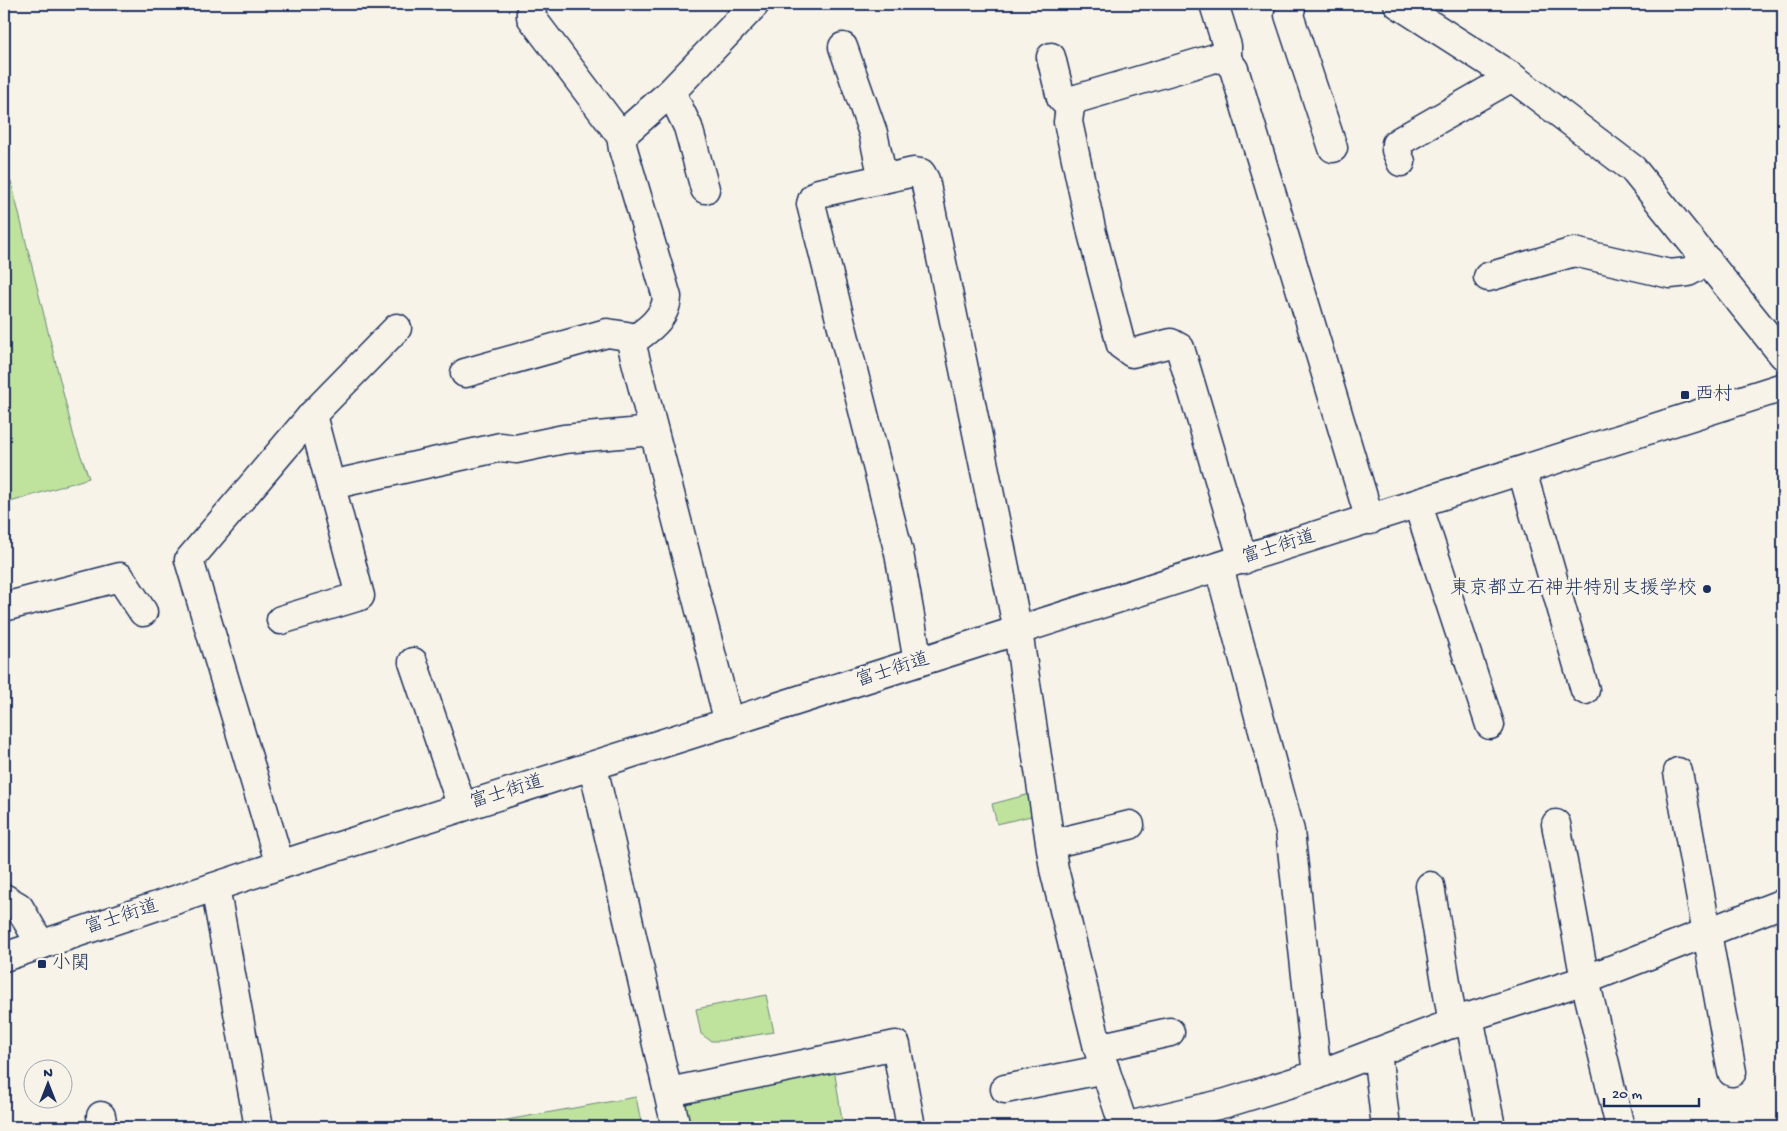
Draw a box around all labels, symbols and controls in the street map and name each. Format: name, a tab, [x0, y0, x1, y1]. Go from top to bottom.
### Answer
place label: 西村	[1695, 384, 1733, 407]
marker: 西村	[1679, 389, 1691, 401]
street label: 富士街道	[1239, 525, 1319, 570]
place label: 東京都立石神井特別支援学校	[1450, 577, 1697, 601]
marker: 東京都立石神井特別支援学校	[1701, 583, 1713, 595]
street label: 富士街道	[853, 647, 933, 694]
street label: 富士街道	[467, 770, 547, 815]
street label: 富士街道	[82, 894, 162, 941]
place label: 小関	[52, 952, 90, 976]
marker: 小関	[36, 958, 48, 970]
north arrow	[22, 1058, 72, 1108]
text: N	[43, 1065, 53, 1082]
scale bar	[1604, 1076, 1700, 1108]
text: 20 m	[1612, 1086, 1642, 1104]

